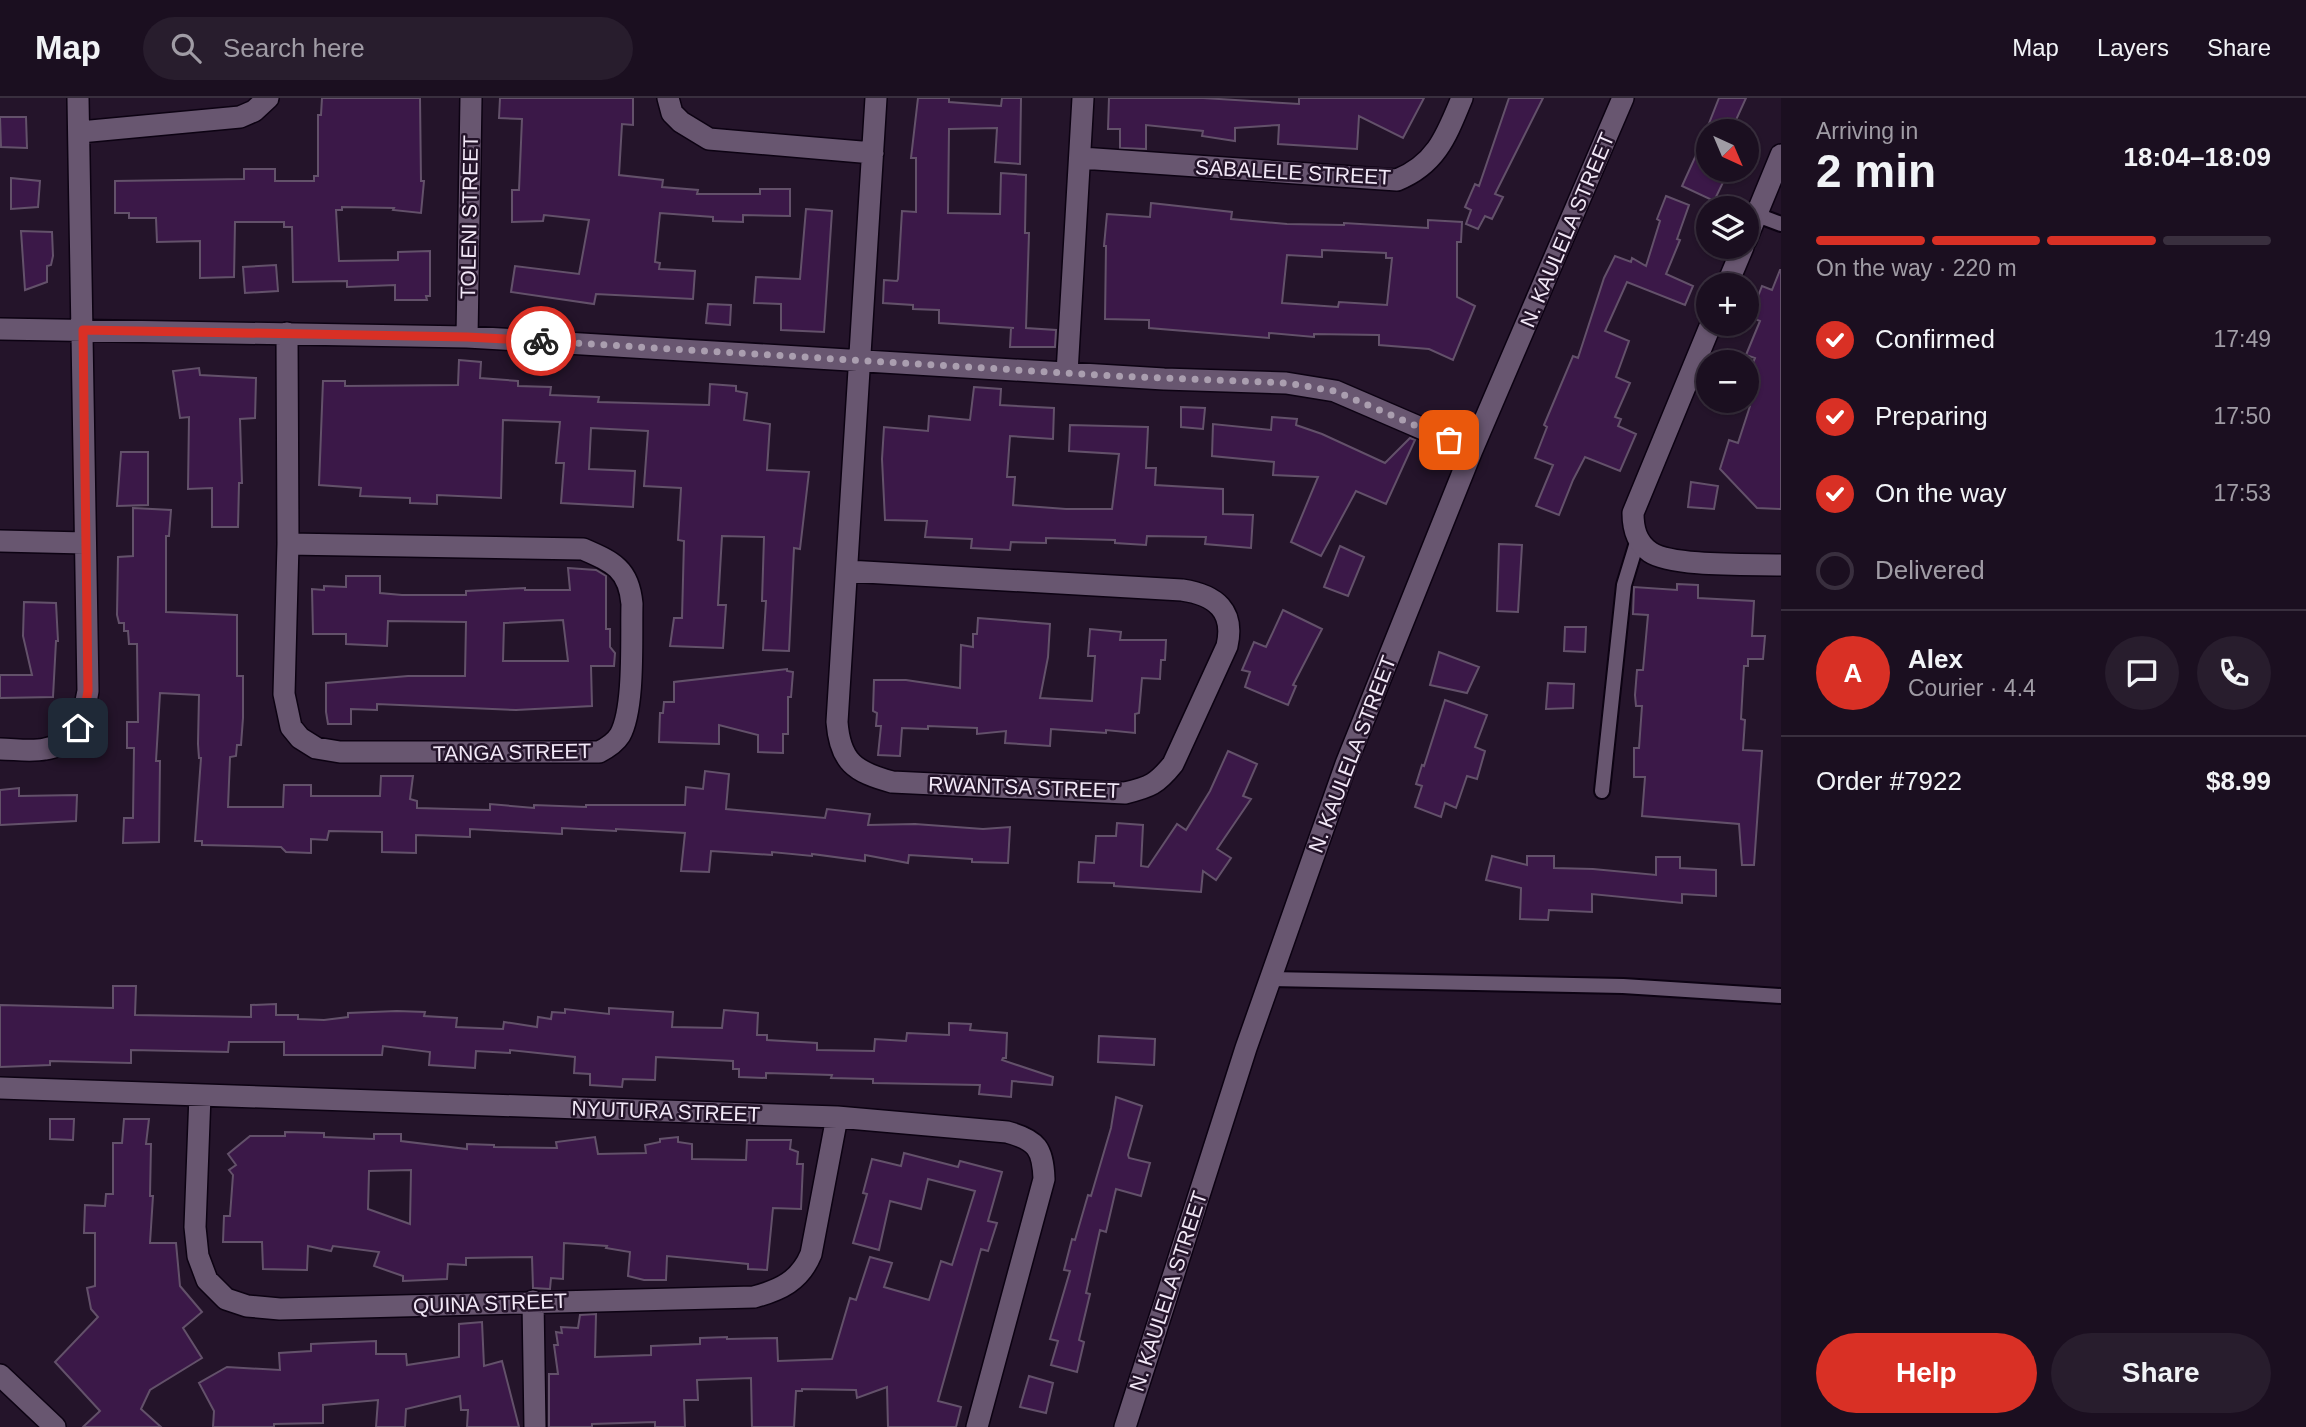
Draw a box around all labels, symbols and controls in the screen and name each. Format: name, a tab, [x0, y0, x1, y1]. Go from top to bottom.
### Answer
search box	[143, 17, 633, 80]
text: Map	[35, 29, 101, 66]
icon: search	[167, 29, 205, 67]
text: Search here	[223, 33, 365, 63]
text: Map	[2012, 34, 2059, 61]
text: Layers	[2097, 34, 2169, 61]
text: Share	[2207, 34, 2271, 61]
text: Arriving in	[1816, 118, 1918, 144]
north arrow	[1696, 119, 1759, 182]
map controls	[1696, 119, 1759, 413]
street label: N. KAULELA STREET	[1516, 129, 1618, 331]
street label: TOLENI STREET	[456, 135, 482, 299]
text: 18:04–18:09	[2124, 142, 2271, 172]
text: 2 min	[1816, 145, 1936, 197]
street label: SABALELE STREET	[1194, 155, 1392, 189]
button: layers	[1696, 196, 1759, 259]
text: On the way · 220 m	[1816, 255, 2017, 281]
button: +	[1696, 273, 1759, 336]
courier	[506, 306, 576, 376]
icon: check	[1816, 321, 1854, 359]
icon: bike	[522, 322, 560, 360]
text: Confirmed	[1875, 324, 1995, 354]
text: 17:49	[2213, 326, 2271, 352]
button: −	[1696, 350, 1759, 413]
icon: check	[1816, 398, 1854, 436]
text: Preparing	[1875, 401, 1988, 431]
text: 17:50	[2213, 403, 2271, 429]
pin	[1419, 410, 1479, 470]
icon: bag	[1430, 421, 1468, 459]
icon: check	[1816, 475, 1854, 513]
text: On the way	[1875, 478, 2007, 508]
text: 17:53	[2213, 480, 2271, 506]
text: Delivered	[1875, 555, 1985, 585]
button: chat	[2105, 636, 2179, 710]
button: phone	[2197, 636, 2271, 710]
text: Alex	[1908, 644, 1963, 674]
street label: N. KAULELA STREET	[1304, 652, 1400, 856]
text: A	[1844, 658, 1862, 688]
text: Courier · 4.4	[1908, 675, 2036, 701]
pin	[48, 698, 108, 758]
icon: home	[59, 709, 97, 747]
street label: TANGA STREET	[433, 739, 592, 765]
text: Order #7922	[1816, 766, 1962, 796]
text: $8.99	[2206, 766, 2271, 796]
street label: RWANTSA STREET	[928, 772, 1120, 802]
street label: NYUTURA STREET	[571, 1096, 761, 1126]
street label: N. KAULELA STREET	[1125, 1188, 1211, 1394]
street label: QUINA STREET	[413, 1289, 568, 1317]
button: Help	[1816, 1333, 2037, 1413]
button: Share	[2051, 1333, 2271, 1413]

